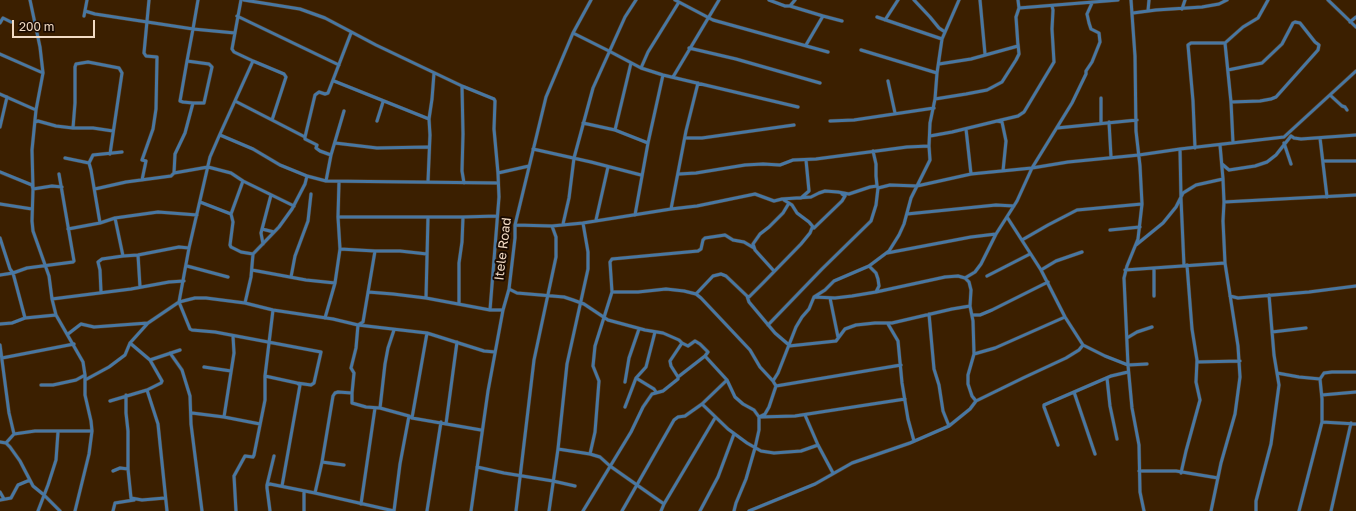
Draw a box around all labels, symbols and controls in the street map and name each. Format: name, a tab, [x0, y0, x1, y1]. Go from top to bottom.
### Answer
scale bar	[14, 12, 97, 38]
text: 200 m	[19, 19, 54, 34]
street label: Itele Road	[491, 217, 515, 281]

